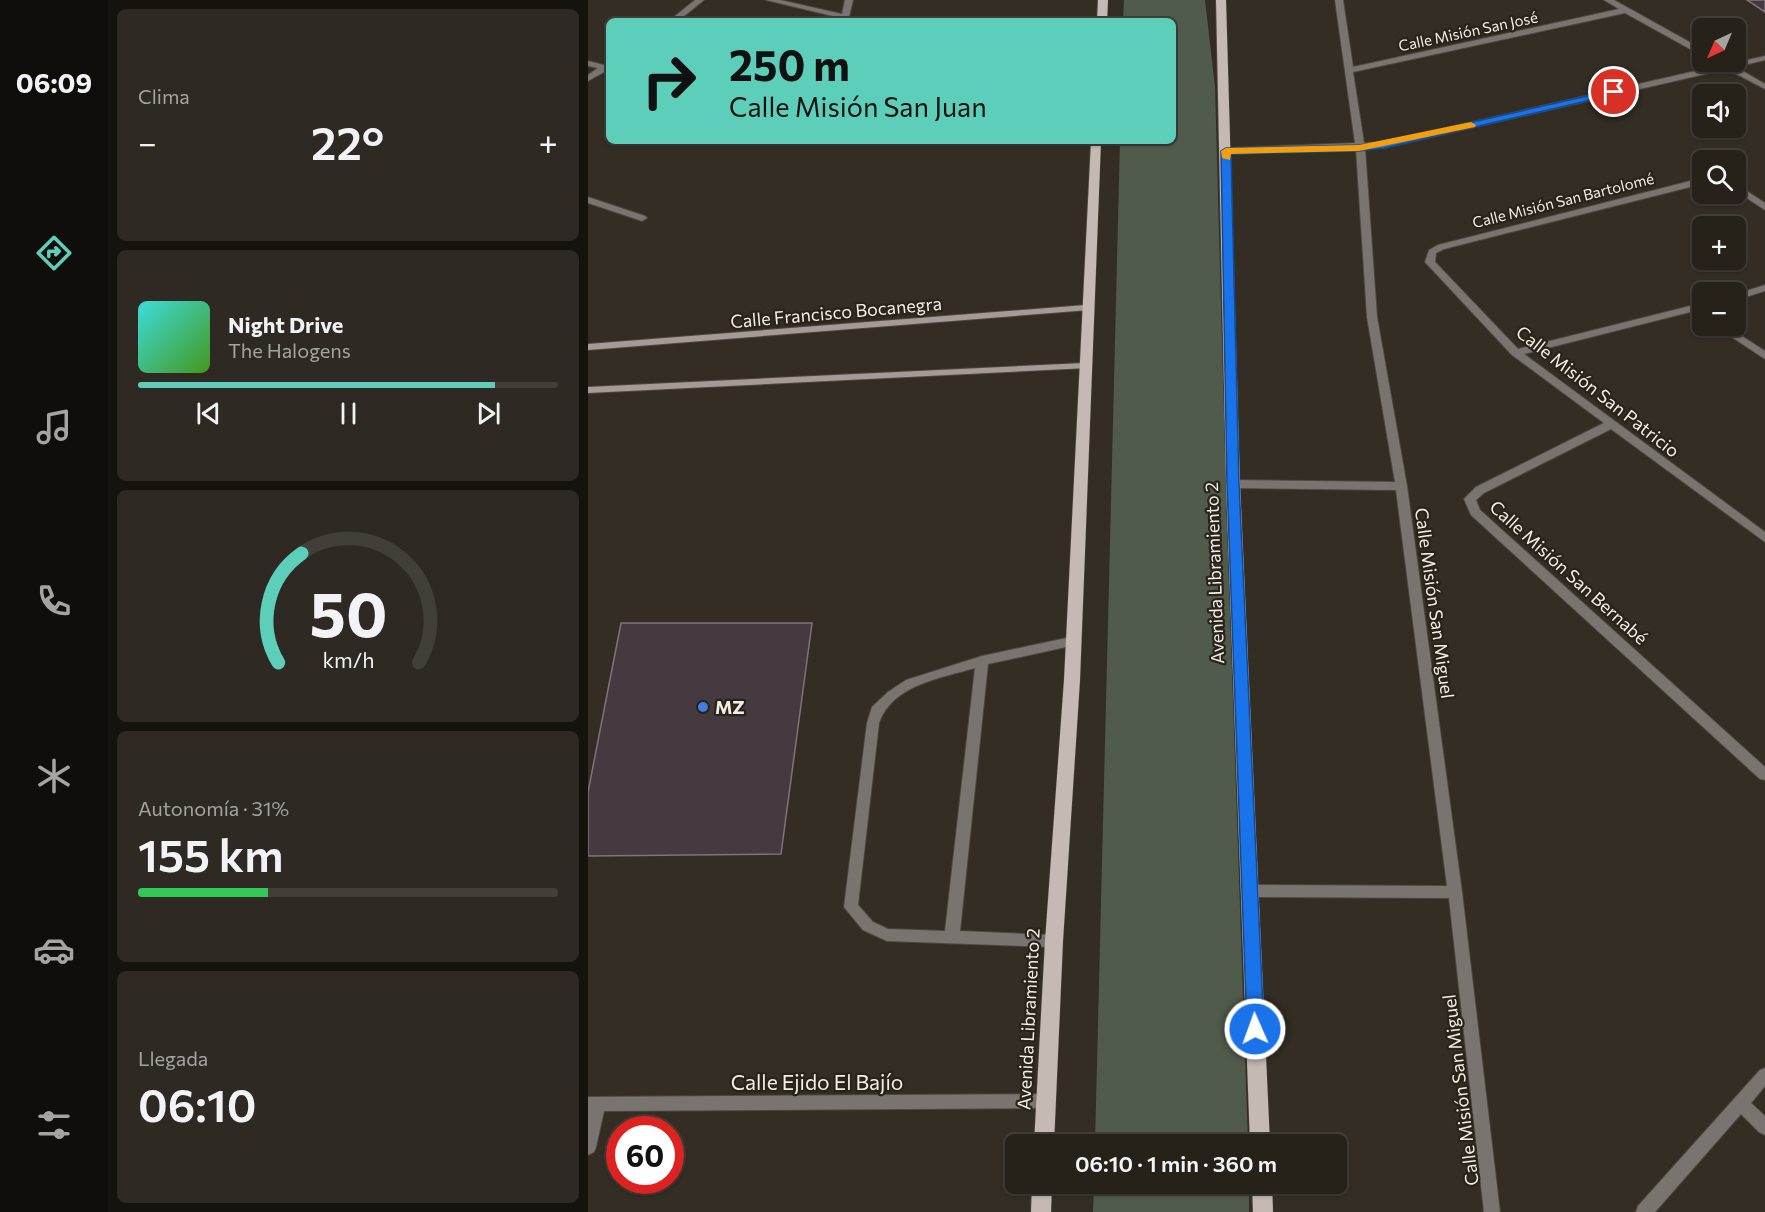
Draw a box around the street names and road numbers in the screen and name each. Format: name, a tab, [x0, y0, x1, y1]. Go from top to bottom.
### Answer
street label: Calle Misión San José	[1397, 7, 1539, 55]
street label: Calle Misión San Bartolomé	[1470, 169, 1656, 231]
street label: Calle Francisco Bocanegra	[729, 292, 943, 332]
street label: Calle Misión San Patricio	[1512, 320, 1684, 462]
street label: Avenida Libramiento 2	[1200, 482, 1228, 664]
street label: Calle Misión San Bernabé	[1485, 495, 1653, 649]
street label: Calle Misión San Miguel	[1411, 506, 1459, 700]
street label: Avenida Libramiento 2	[1012, 928, 1044, 1110]
street label: Calle Misión San Miguel	[1437, 993, 1483, 1187]
street label: Calle Ejido El Bajío	[731, 1069, 903, 1094]

